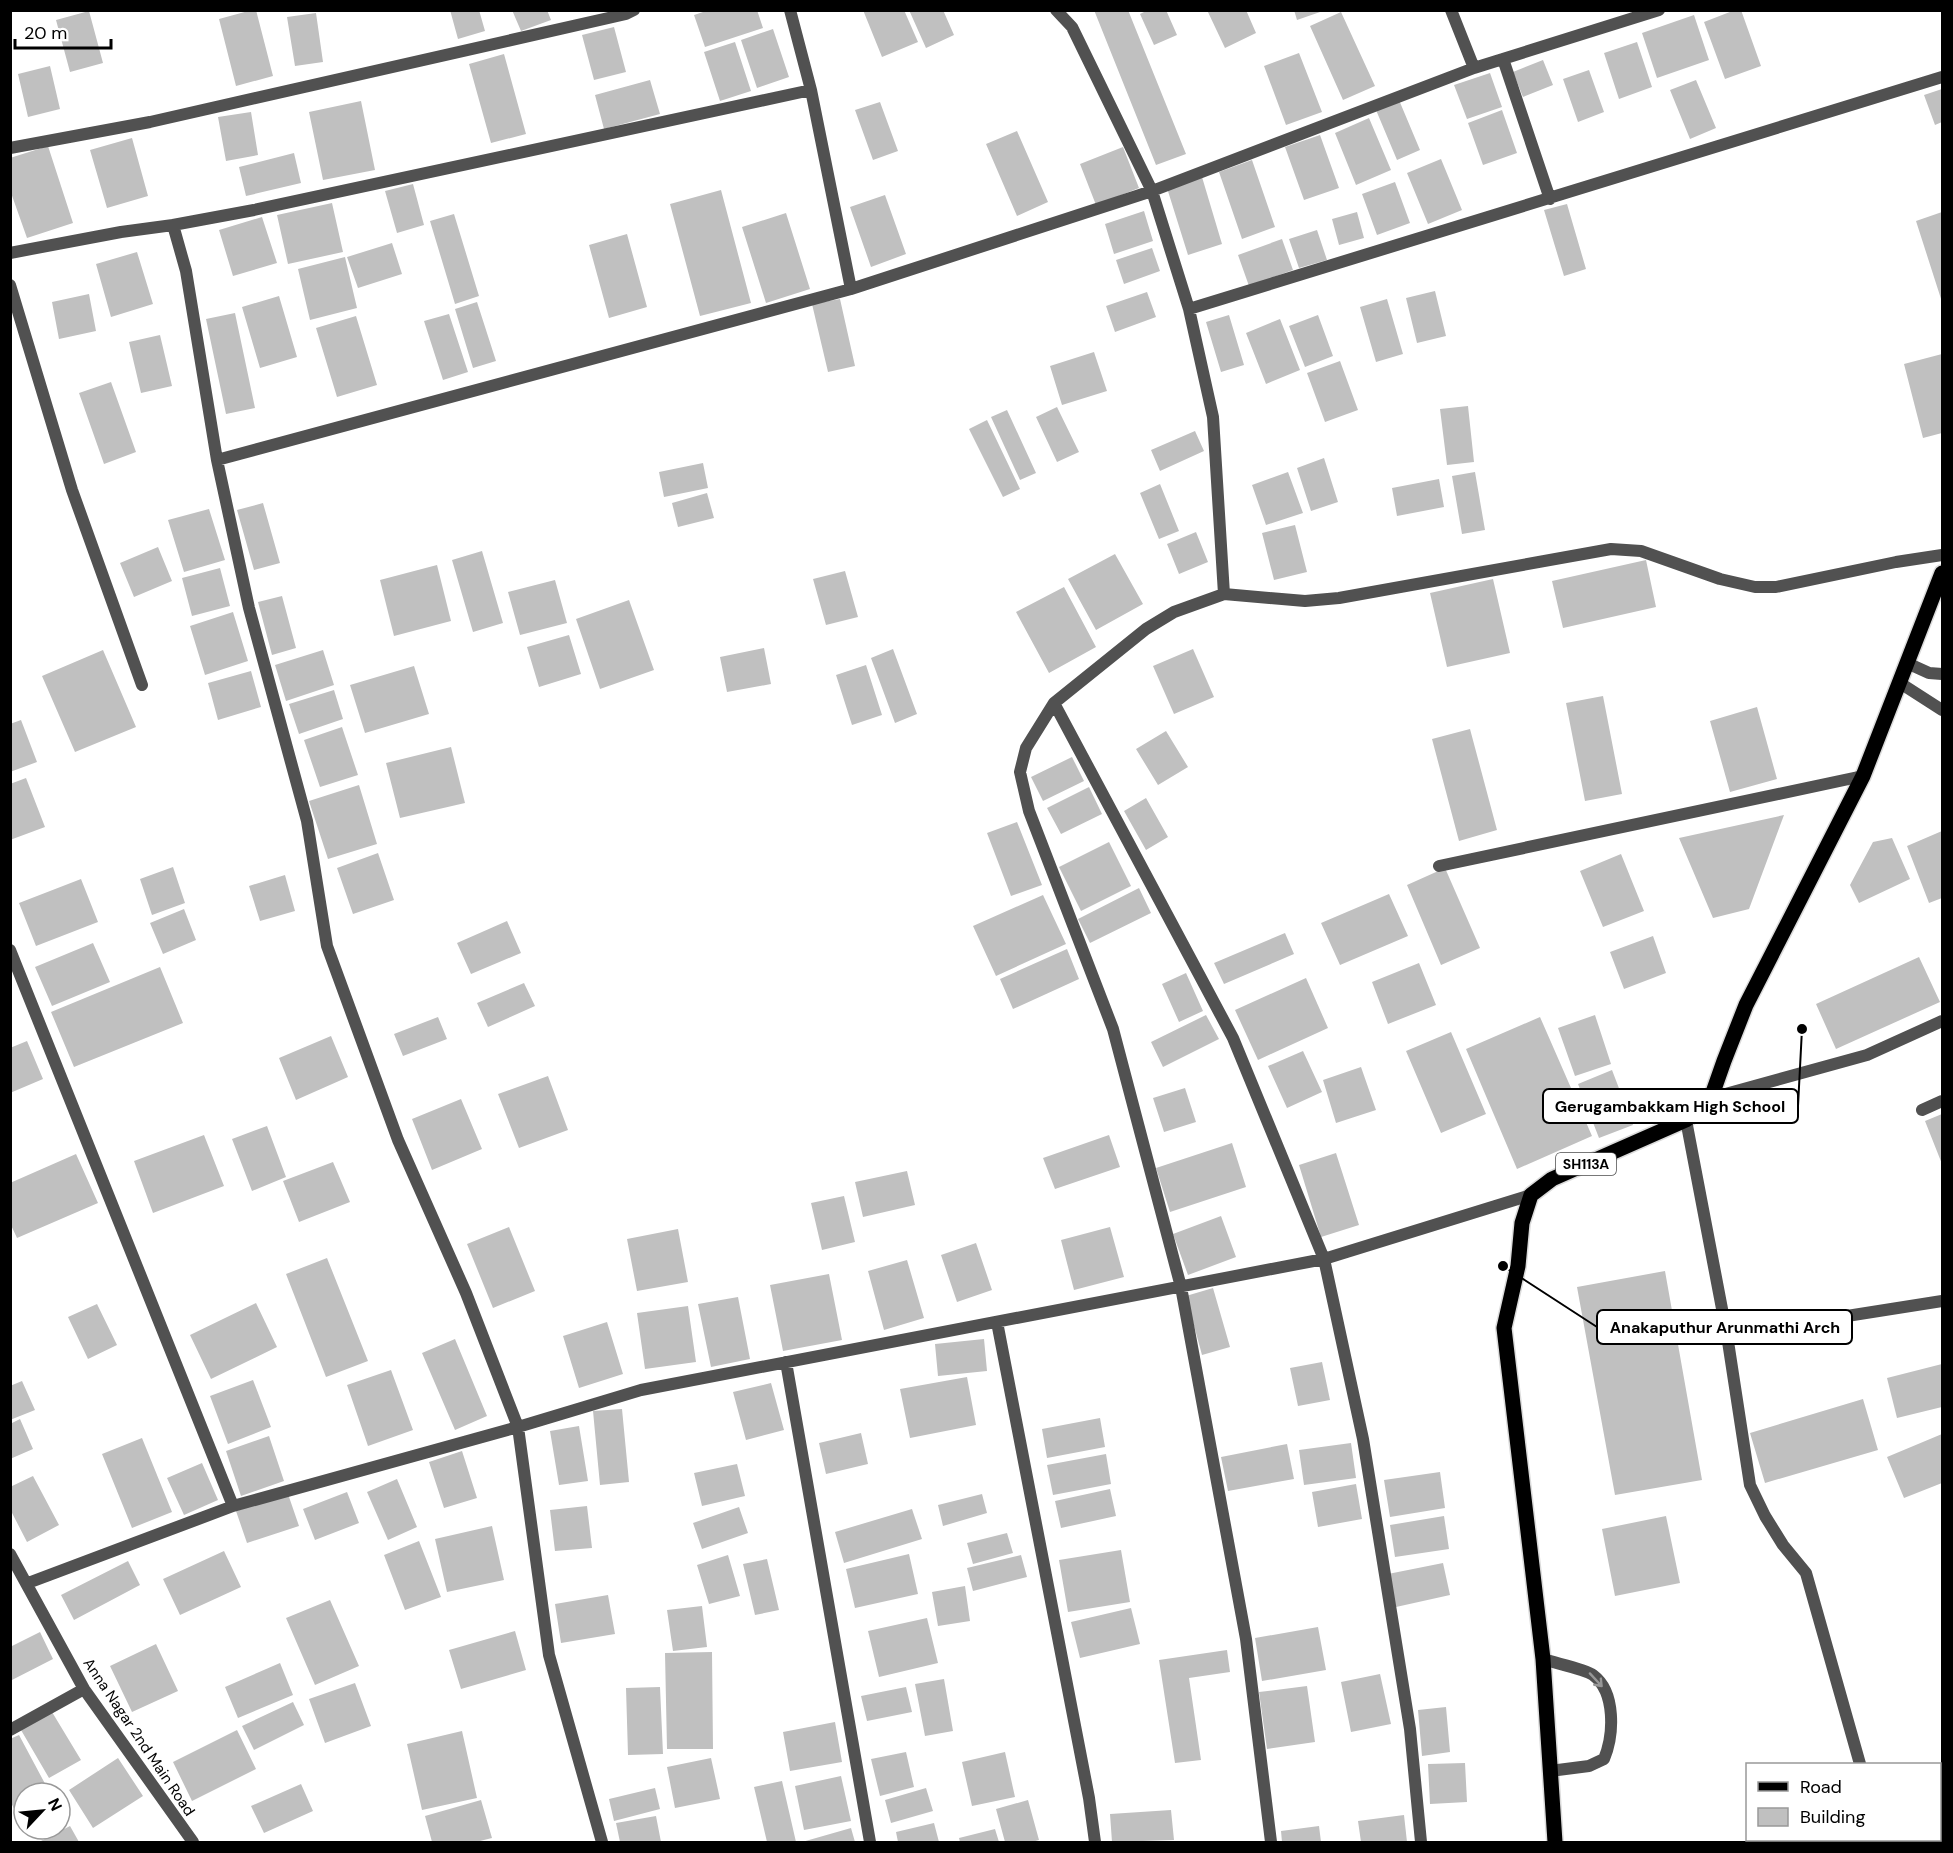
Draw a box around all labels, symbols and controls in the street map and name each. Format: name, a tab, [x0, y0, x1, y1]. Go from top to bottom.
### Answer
scale bar	[15, 12, 111, 50]
text: 20 m	[24, 21, 67, 45]
callout: Gerugambakkam High School	[1543, 1089, 1798, 1123]
text: Gerugambakkam High School	[1555, 1096, 1785, 1117]
road number: SH113A	[1556, 1153, 1616, 1175]
callout: Anakaputhur Arunmathi Arch	[1597, 1310, 1852, 1344]
text: Anakaputhur Arunmathi Arch	[1610, 1317, 1840, 1338]
street label: Anna Nagar 2nd Main Road	[79, 1654, 199, 1820]
one-way arrow	[1589, 1673, 1603, 1688]
legend	[1746, 1763, 1941, 1841]
text: Road	[1800, 1775, 1842, 1799]
north arrow	[12, 1781, 72, 1841]
text: N	[43, 1795, 67, 1814]
text: Building	[1800, 1805, 1865, 1829]

